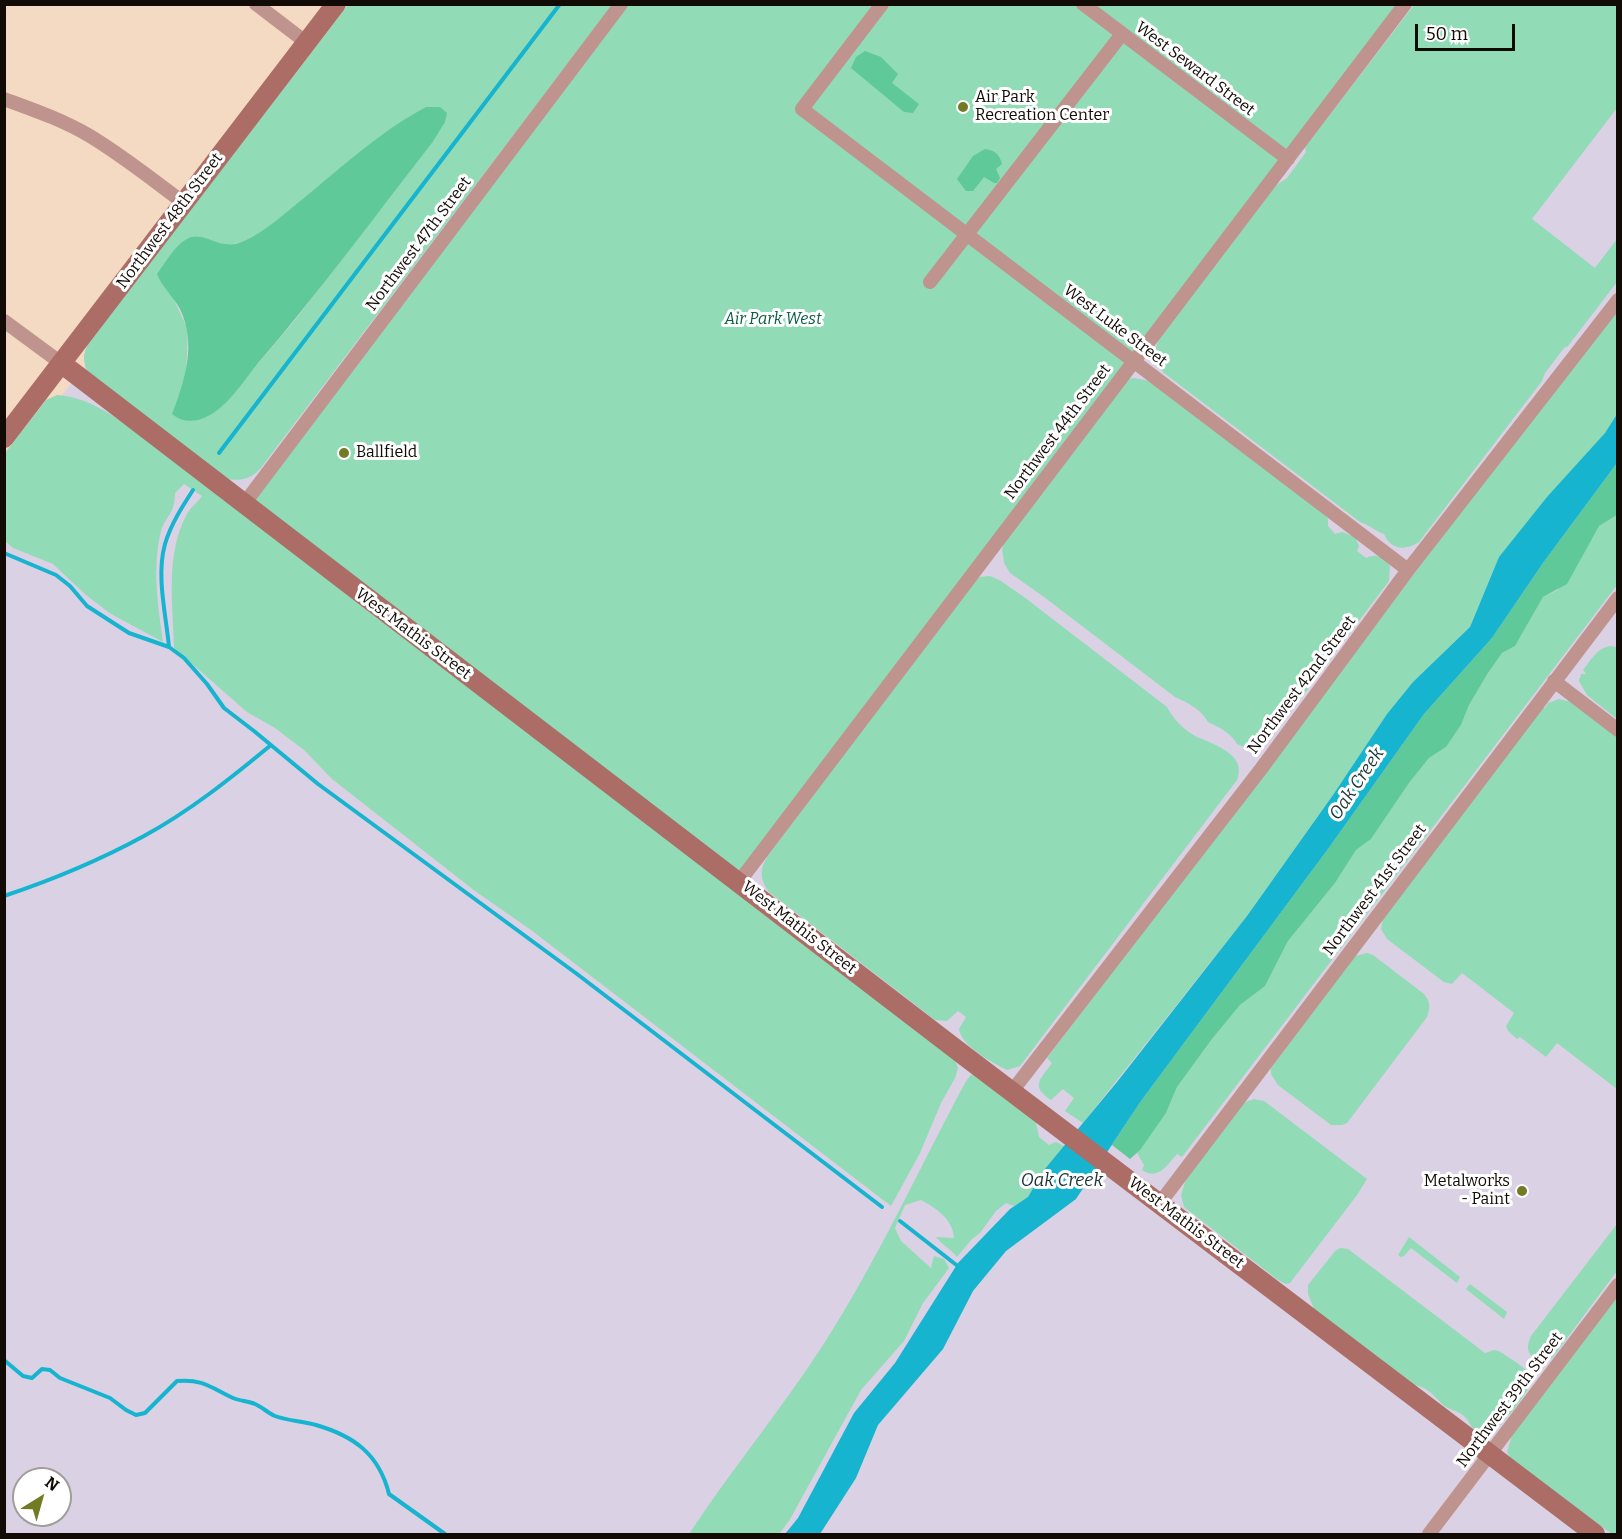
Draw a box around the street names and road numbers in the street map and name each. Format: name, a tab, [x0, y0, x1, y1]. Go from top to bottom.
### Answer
street label: West Seward Street	[1132, 18, 1258, 120]
street label: Northwest 48th Street	[113, 150, 227, 292]
street label: Northwest 47th Street	[362, 173, 476, 315]
street label: West Luke Street	[1059, 281, 1171, 371]
street label: Northwest 44th Street	[1001, 361, 1115, 503]
street label: West Mathis Street	[351, 584, 475, 684]
street label: Northwest 42nd Street	[1244, 612, 1360, 758]
street label: Northwest 41st Street	[1319, 821, 1431, 959]
street label: West Mathis Street	[738, 877, 860, 979]
street label: West Mathis Street	[1124, 1173, 1248, 1273]
street label: Northwest 39th Street	[1453, 1329, 1567, 1471]

